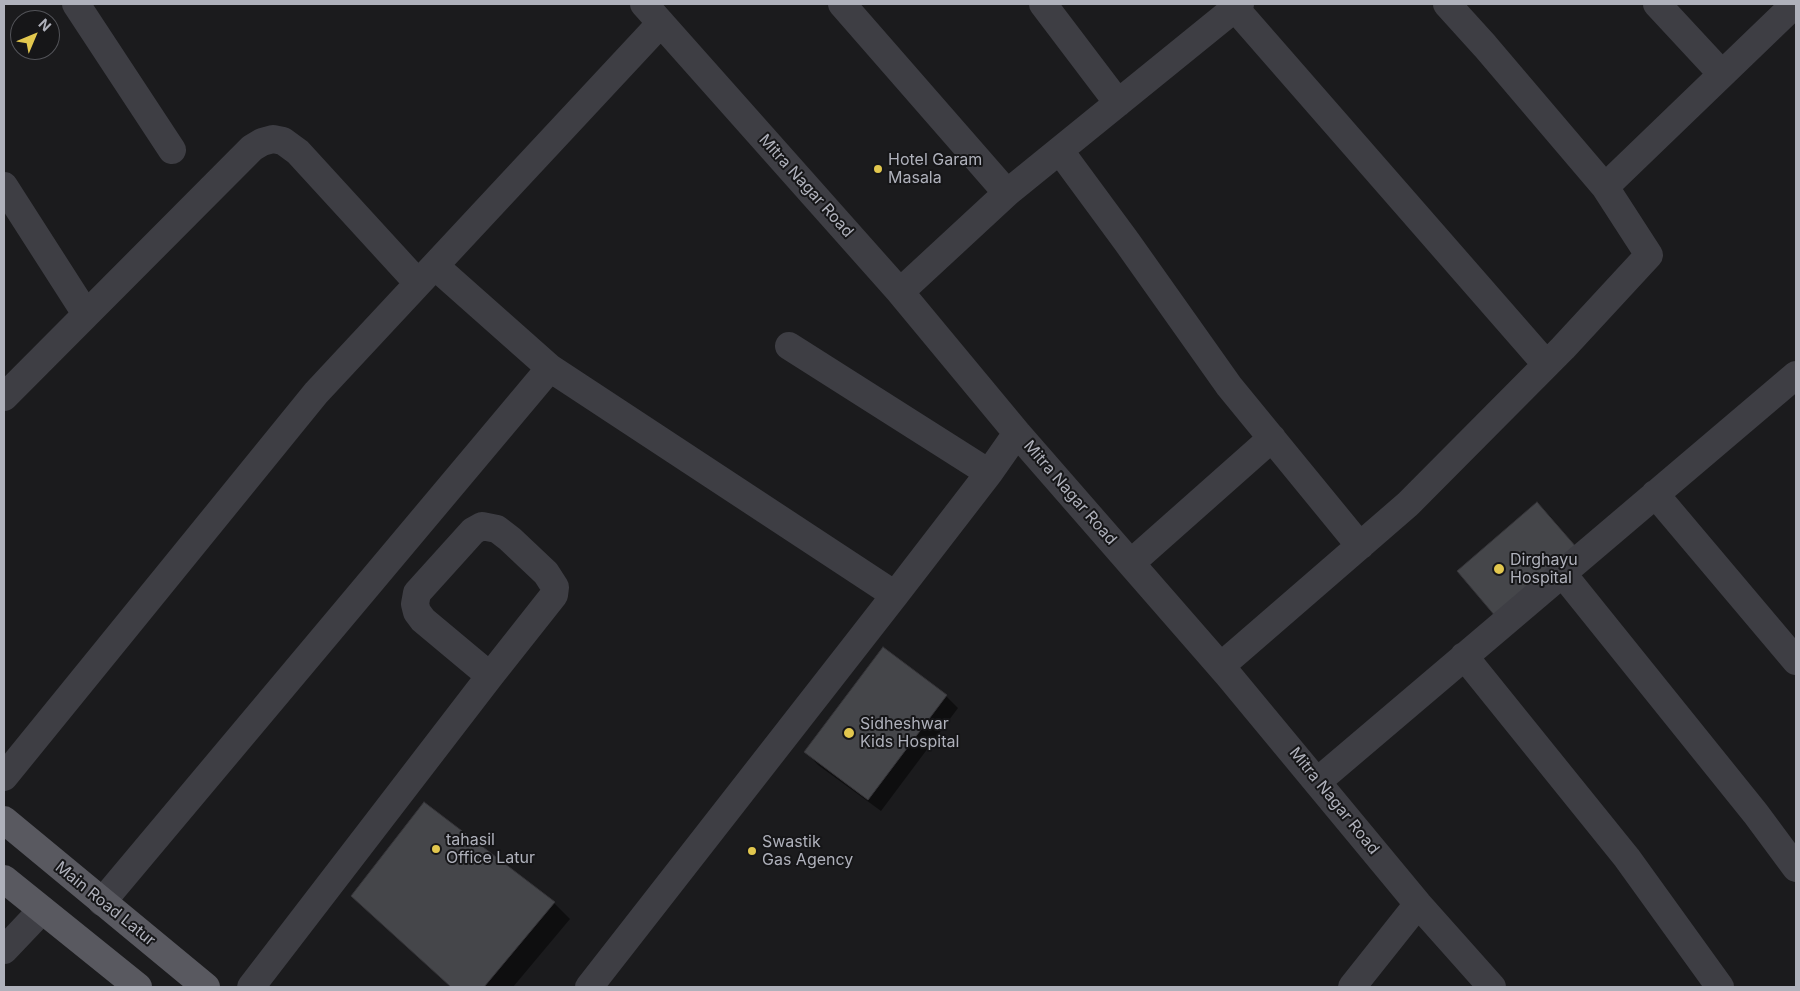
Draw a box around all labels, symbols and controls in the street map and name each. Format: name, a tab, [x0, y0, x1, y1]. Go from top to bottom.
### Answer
north arrow	[10, 10, 60, 60]
text: N	[35, 15, 55, 35]
street label: Mitra Nagar Road	[755, 131, 857, 241]
place label: Hotel Garam Masala	[888, 150, 982, 188]
marker: Hotel Garam Masala	[872, 163, 884, 175]
street label: Mitra Nagar Road	[1019, 437, 1121, 549]
place label: Dirghayu Hospital	[1510, 550, 1578, 588]
marker: Dirghayu Hospital	[1492, 562, 1506, 576]
place label: Sidheshwar Kids Hospital	[860, 714, 959, 752]
marker: Sidheshwar Kids Hospital	[842, 726, 856, 740]
street label: Mitra Nagar Road	[1285, 744, 1383, 858]
place label: tahasil Office Latur	[446, 830, 535, 868]
place label: Swastik Gas Agency	[762, 832, 853, 870]
marker: tahasil Office Latur	[430, 843, 442, 855]
marker: Swastik Gas Agency	[746, 845, 758, 857]
street label: Main Road Latur	[51, 858, 159, 950]

